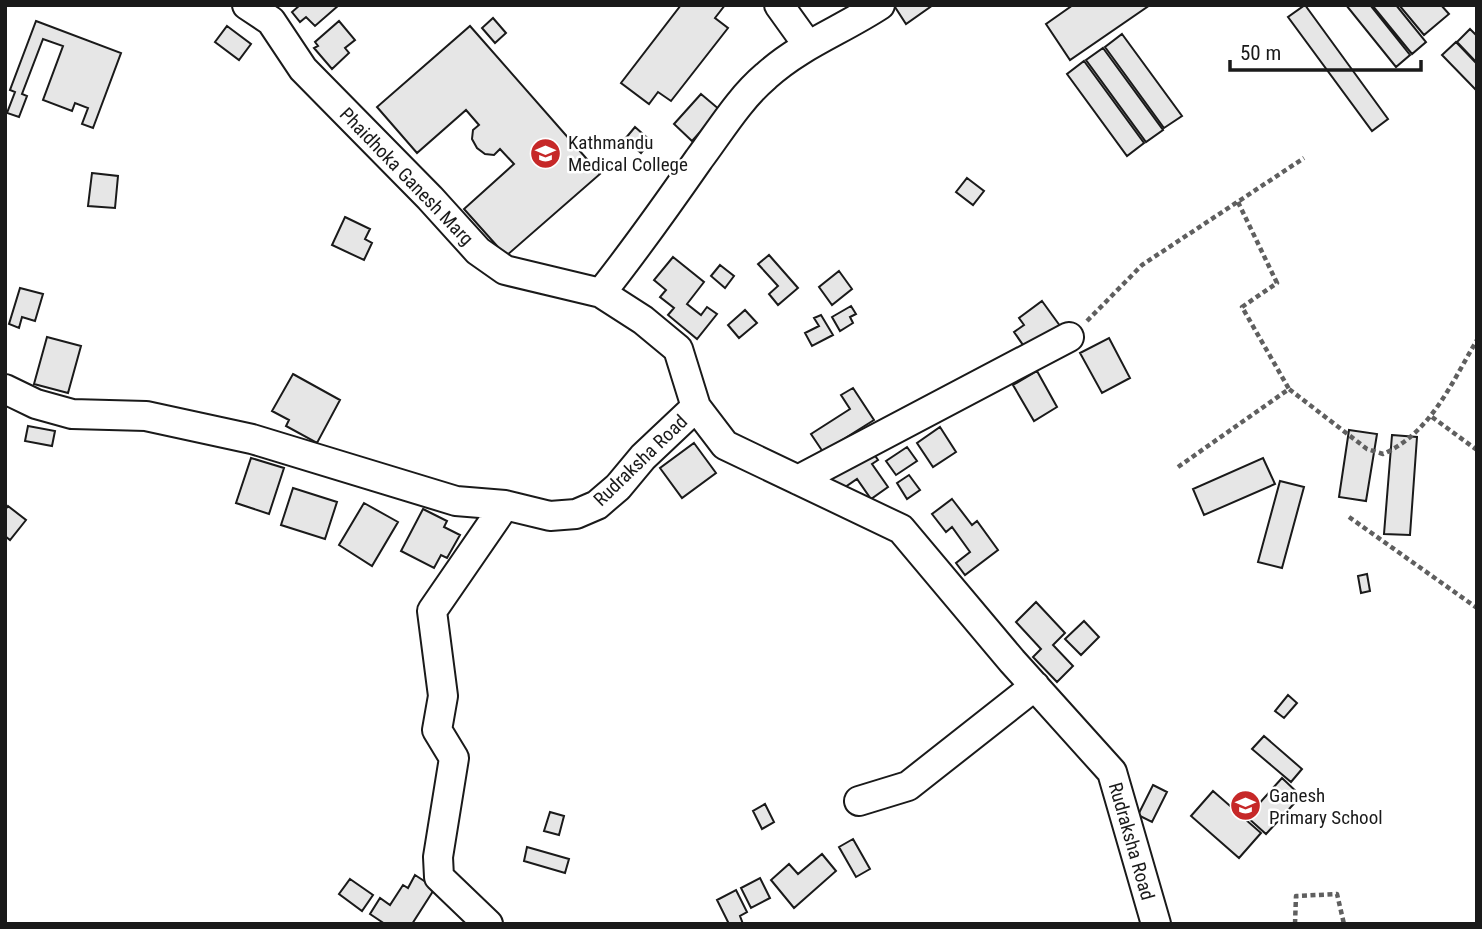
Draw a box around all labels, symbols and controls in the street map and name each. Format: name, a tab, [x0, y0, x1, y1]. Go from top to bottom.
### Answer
scale bar	[1230, 28, 1421, 72]
text: 50 m	[1240, 41, 1281, 65]
street label: Phaidhoka Ganesh Marg	[335, 103, 478, 250]
place label: Kathmandu Medical College	[568, 131, 688, 176]
school or university icon: Kathmandu Medical College	[528, 136, 562, 170]
street label: Rudraksha Road	[589, 410, 692, 511]
street label: Rudraksha Road	[1104, 780, 1159, 903]
place label: Ganesh Primary School	[1269, 784, 1383, 829]
school or university icon: Ganesh Primary School	[1229, 789, 1263, 823]

